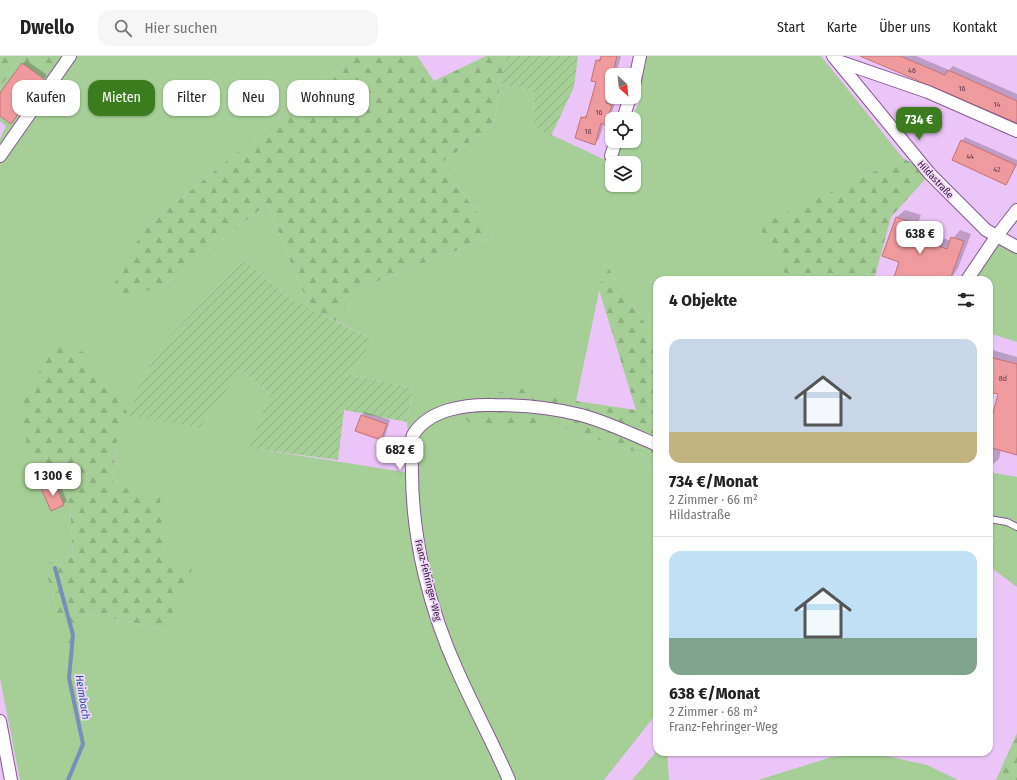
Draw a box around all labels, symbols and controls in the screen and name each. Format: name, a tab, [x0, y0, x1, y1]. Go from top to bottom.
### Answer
search box	[98, 10, 378, 46]
text: Dwello	[20, 16, 74, 39]
icon: search	[112, 17, 134, 39]
text: Hier suchen	[144, 19, 217, 37]
text: Start	[777, 19, 805, 36]
text: Karte	[827, 19, 857, 36]
text: Über uns	[879, 19, 931, 36]
text: Kontakt	[953, 19, 997, 36]
house number: 46	[908, 66, 916, 75]
north arrow	[605, 68, 641, 104]
map controls	[605, 68, 641, 192]
chip: Kaufen	[12, 80, 80, 116]
chip: Mieten	[88, 80, 155, 116]
chip: Filter	[163, 80, 220, 116]
chip: Neu	[228, 80, 279, 116]
chip: Wohnung	[287, 80, 369, 116]
house number: 16	[958, 84, 966, 93]
house number: 14	[994, 100, 1001, 109]
pin: 734 €	[891, 107, 947, 141]
house number: 16	[595, 108, 603, 117]
button: locate	[605, 112, 641, 148]
text: 734 €	[905, 112, 933, 127]
house number: 18	[584, 127, 592, 136]
house number: 44	[966, 152, 974, 161]
button: layers	[605, 156, 641, 192]
street label: Hildastraße	[915, 158, 956, 201]
house number: 42	[993, 165, 1001, 174]
pin: 638 €	[892, 221, 948, 255]
text: 638 €	[905, 226, 935, 241]
icon: filters	[955, 289, 977, 311]
text: 4 Objekte	[669, 290, 737, 311]
icon: home	[787, 365, 859, 437]
house number: 8d	[999, 374, 1007, 383]
pin: 682 €	[372, 437, 428, 471]
text: 682 €	[385, 442, 415, 457]
pin: 1 300 €	[16, 463, 90, 497]
text: 1 300 €	[34, 468, 72, 483]
text: 734 €/Monat	[669, 471, 758, 492]
text: 2 Zimmer · 66 m²	[669, 492, 758, 507]
text: Hildastraße	[669, 507, 730, 522]
street label: Franz-Fehringer-Weg	[412, 538, 444, 623]
icon: home	[787, 577, 859, 649]
water label: Heimbach	[73, 674, 92, 721]
text: 638 €/Monat	[669, 683, 760, 704]
text: 2 Zimmer · 68 m²	[669, 704, 758, 719]
text: Franz-Fehringer-Weg	[669, 719, 778, 734]

